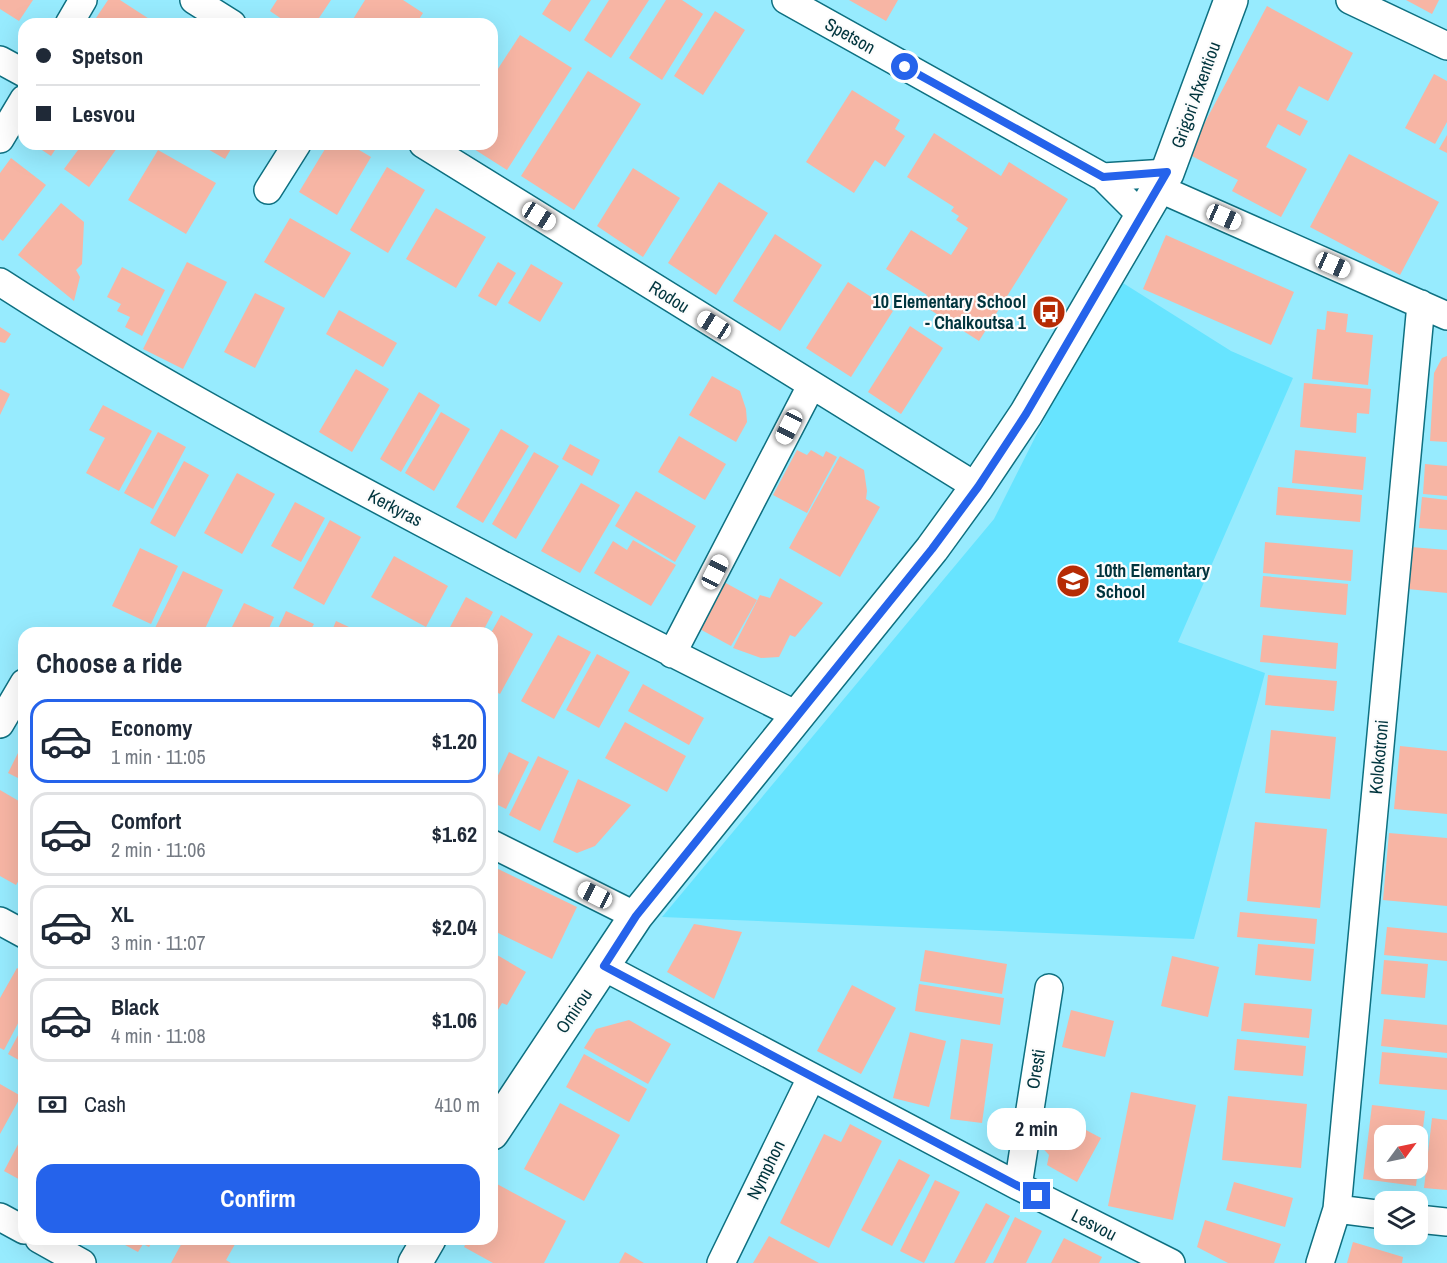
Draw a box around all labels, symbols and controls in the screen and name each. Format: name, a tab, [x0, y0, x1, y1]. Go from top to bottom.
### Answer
street label: Spetson	[820, 11, 880, 60]
street label: Grigori Afxentiou	[1165, 38, 1226, 152]
text: Spetson	[72, 41, 143, 71]
route start	[891, 53, 918, 80]
text: Lesvou	[72, 99, 135, 129]
car	[519, 199, 559, 233]
car	[1204, 201, 1244, 233]
car	[1313, 249, 1353, 281]
street label: Rodou	[644, 274, 694, 319]
place label: 10 Elementary School - Chalkoutsa 1	[873, 289, 1027, 335]
bus stop icon: 10 Elementary School - Chalkoutsa 1	[1031, 294, 1067, 330]
car	[694, 308, 734, 342]
car	[773, 407, 805, 447]
street label: Kerkyras	[364, 483, 427, 532]
car	[699, 552, 731, 592]
place label: 10th Elementary School	[1096, 558, 1211, 604]
school or university icon: 10th Elementary School	[1055, 563, 1091, 599]
text: Choose a ride	[36, 645, 182, 681]
text: Economy	[111, 713, 192, 743]
icon: car	[39, 714, 93, 768]
street label: Kolokotroni	[1363, 719, 1394, 795]
text: $1.20	[432, 726, 477, 756]
text: 1 min · 11:05	[111, 743, 206, 770]
text: Comfort	[111, 806, 181, 836]
icon: car	[39, 807, 93, 861]
text: $1.62	[432, 819, 477, 849]
text: 2 min · 11:06	[111, 836, 206, 863]
car	[575, 879, 615, 911]
text: XL	[111, 899, 134, 929]
icon: car	[39, 900, 93, 954]
text: $2.04	[432, 912, 477, 942]
text: 3 min · 11:07	[111, 929, 206, 956]
street label: Omirou	[549, 983, 598, 1038]
text: Black	[111, 992, 159, 1022]
icon: car	[39, 993, 93, 1047]
text: $1.06	[432, 1005, 477, 1035]
text: 4 min · 11:08	[111, 1022, 206, 1049]
street label: Oresti	[1020, 1047, 1051, 1091]
icon: cash	[36, 1088, 69, 1121]
text: Cash	[84, 1089, 126, 1119]
text: 410 m	[434, 1091, 480, 1118]
callout: 2 min	[988, 1109, 1086, 1151]
text: 2 min	[1015, 1115, 1058, 1142]
north arrow	[1374, 1125, 1428, 1179]
map controls	[1374, 1125, 1428, 1245]
street label: Nymphon	[740, 1136, 791, 1204]
button: Confirm	[36, 1164, 480, 1233]
route end	[1023, 1182, 1050, 1209]
button: layers	[1374, 1191, 1428, 1245]
street label: Lesvou	[1067, 1203, 1121, 1246]

